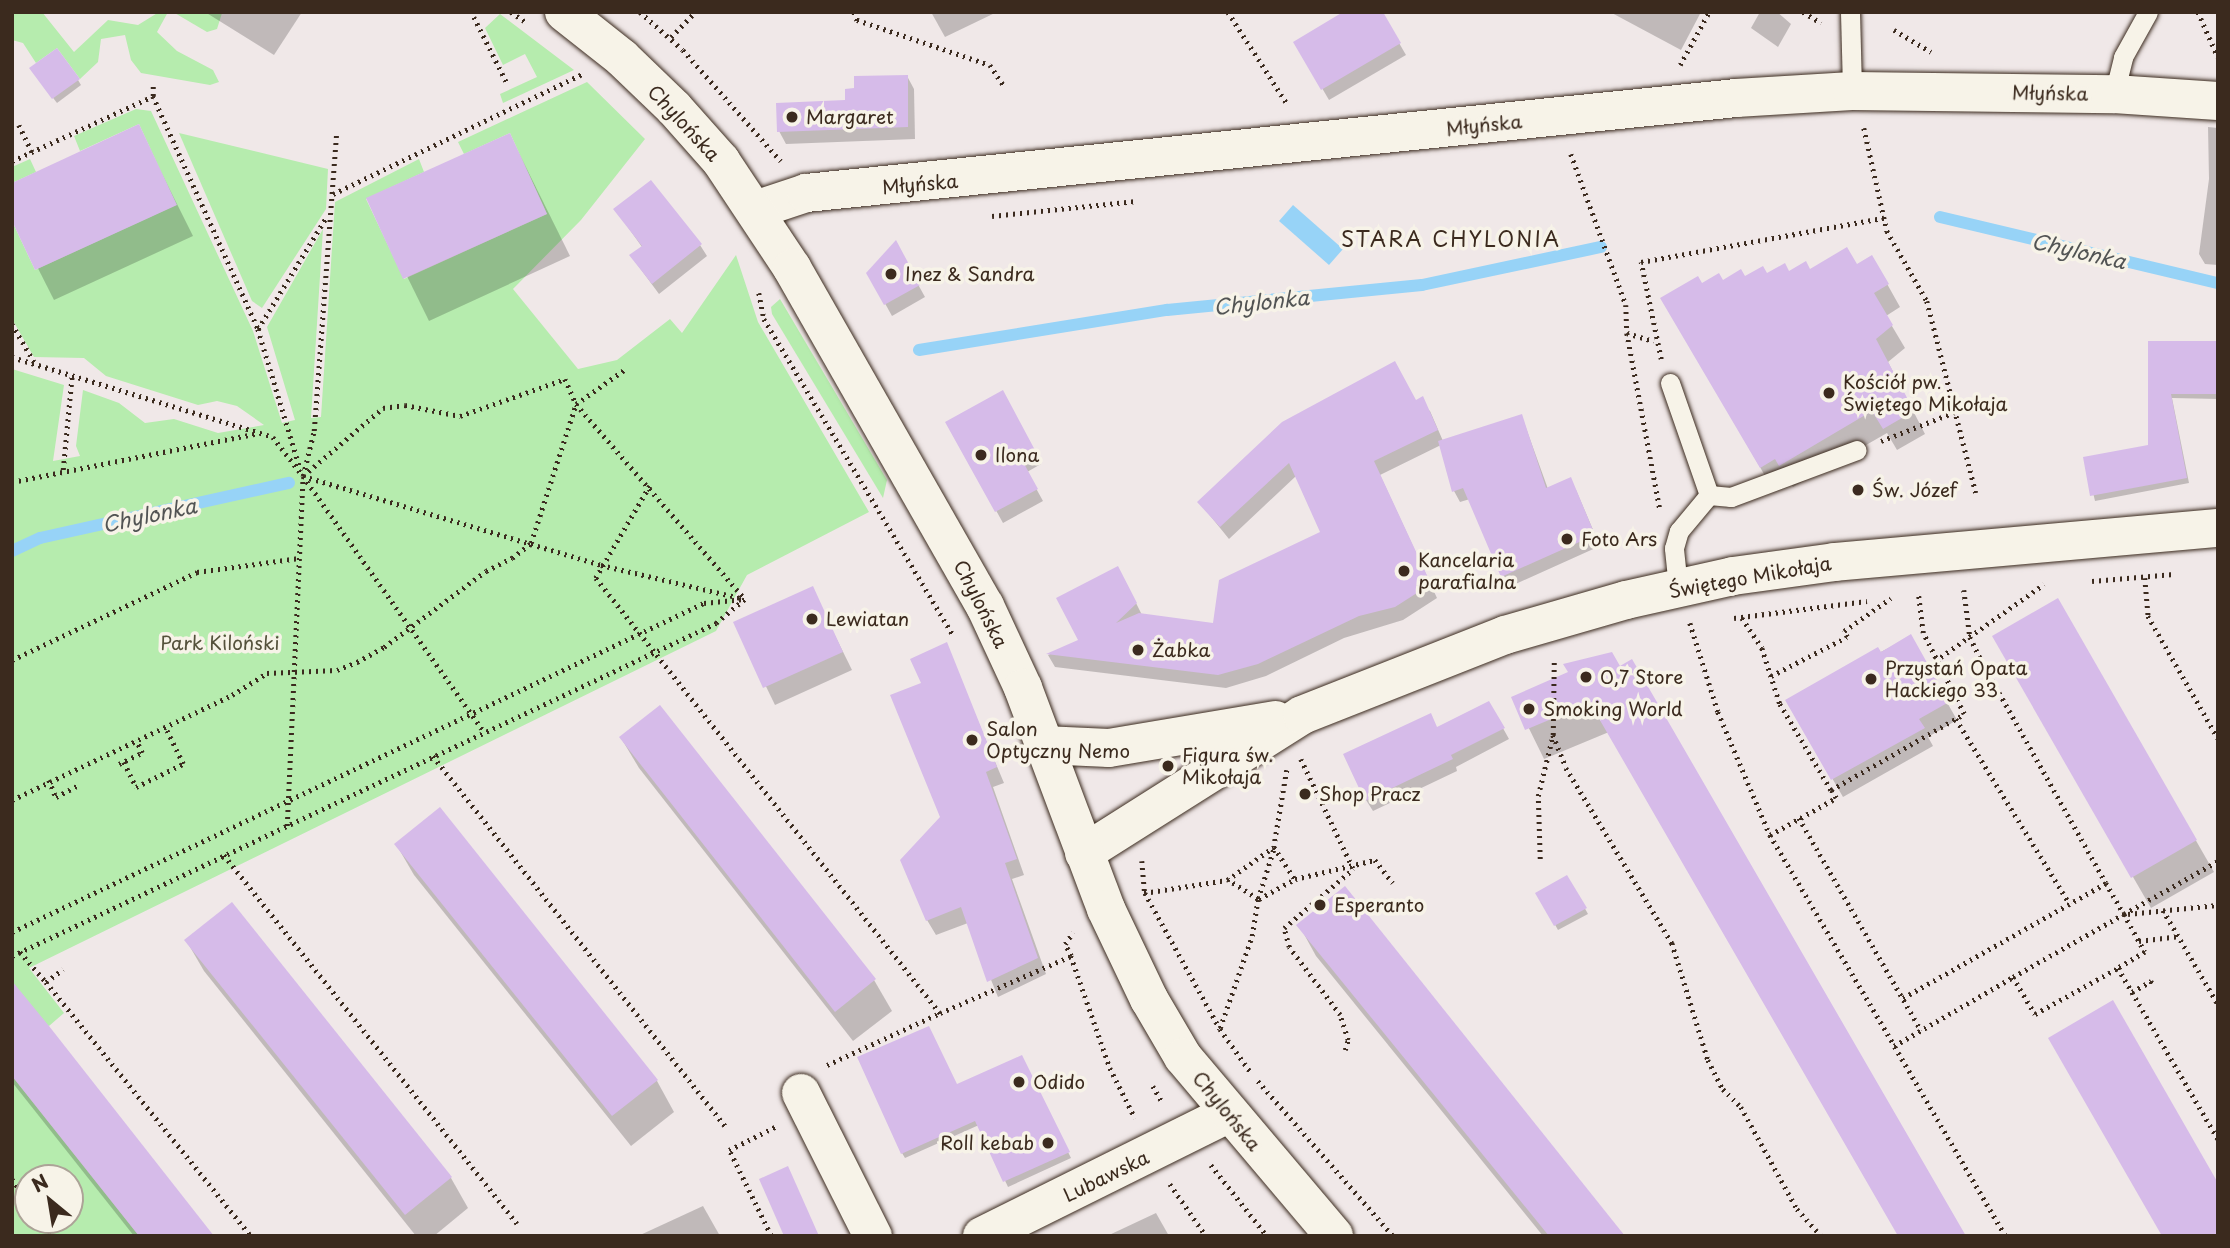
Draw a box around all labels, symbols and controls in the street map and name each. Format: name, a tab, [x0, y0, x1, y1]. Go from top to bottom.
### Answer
street label: Chylońska	[643, 80, 725, 166]
street label: Młyńska	[2012, 81, 2088, 105]
place label: Margaret	[806, 106, 894, 128]
marker: Margaret	[784, 109, 800, 125]
street label: Młyńska	[1445, 110, 1523, 140]
street label: Młyńska	[881, 169, 959, 199]
district label: STARA CHYLONIA	[1343, 225, 1559, 251]
water label: Chylonka	[2029, 227, 2129, 273]
place label: Inez & Sandra	[905, 263, 1036, 285]
marker: Inez & Sandra	[883, 266, 899, 282]
water label: Chylonka	[1212, 283, 1310, 319]
place label: Kościół pw. Świętego Mikołaja	[1843, 371, 2009, 415]
marker: Kościół pw. Świętego Mikołaja	[1821, 385, 1837, 401]
place label: Ilona	[995, 444, 1039, 466]
marker: Ilona	[973, 447, 989, 463]
place label: Św. Józef	[1872, 479, 1956, 501]
marker: Św. Józef	[1850, 482, 1866, 498]
water label: Chylonka	[99, 492, 199, 536]
place label: Foto Ars	[1581, 528, 1658, 550]
marker: Foto Ars	[1559, 531, 1575, 547]
place label: Kancelaria parafialna	[1418, 549, 1516, 593]
street label: Świętego Mikołaja	[1666, 551, 1834, 603]
street label: Chylońska	[949, 556, 1013, 652]
marker: Kancelaria parafialna	[1396, 563, 1412, 579]
place label: Lewiatan	[826, 608, 909, 630]
marker: Lewiatan	[804, 611, 820, 627]
park label: Park Kiloński	[161, 632, 279, 654]
place label: Żabka	[1152, 639, 1210, 661]
marker: Żabka	[1130, 642, 1146, 658]
place label: Przystań Opata Hackiego 33	[1885, 657, 2028, 701]
place label: 0,7 Store	[1600, 666, 1684, 688]
marker: 0,7 Store	[1578, 669, 1594, 685]
marker: Przystań Opata Hackiego 33	[1863, 671, 1879, 687]
place label: Smoking World	[1543, 698, 1683, 720]
marker: Smoking World	[1521, 701, 1537, 717]
place label: Salon Optyczny Nemo	[986, 718, 1131, 762]
marker: Salon Optyczny Nemo	[964, 732, 980, 748]
place label: Figura św. Mikołaja	[1182, 744, 1274, 788]
marker: Figura św. Mikołaja	[1160, 758, 1176, 774]
place label: Shop Pracz	[1319, 783, 1421, 805]
marker: Shop Pracz	[1297, 786, 1313, 802]
place label: Esperanto	[1334, 894, 1424, 916]
marker: Esperanto	[1312, 897, 1328, 913]
street label: Chylońska	[1188, 1067, 1266, 1155]
place label: Odido	[1033, 1071, 1085, 1093]
marker: Odido	[1011, 1074, 1027, 1090]
place label: Roll kebab	[941, 1132, 1034, 1154]
marker: Roll kebab	[1040, 1135, 1056, 1151]
street label: Lubawska	[1059, 1145, 1153, 1207]
north arrow	[14, 1164, 84, 1234]
text: N	[26, 1167, 53, 1198]

